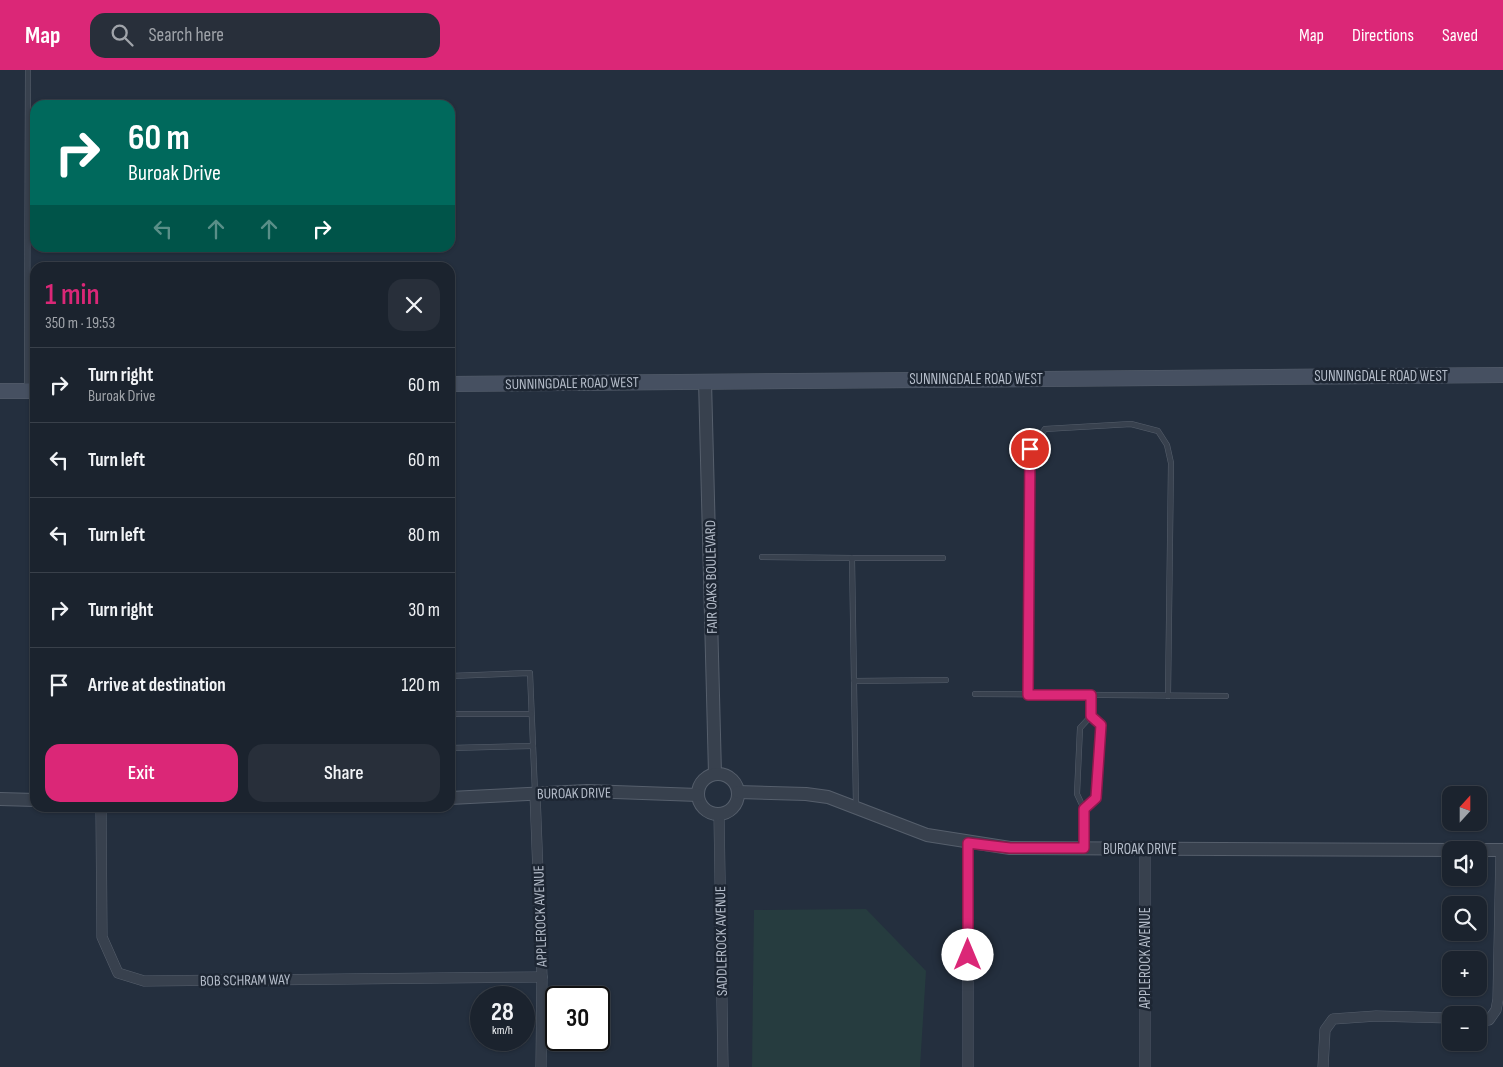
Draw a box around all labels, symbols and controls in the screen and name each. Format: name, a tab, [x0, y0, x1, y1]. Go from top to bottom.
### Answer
search box	[90, 13, 440, 58]
text: Map	[25, 21, 60, 50]
icon: search	[108, 21, 136, 49]
text: Search here	[148, 24, 224, 47]
text: Map	[1299, 25, 1324, 46]
text: Directions	[1352, 25, 1414, 46]
text: Saved	[1442, 25, 1478, 46]
text: 60 m	[128, 117, 190, 160]
icon: right	[45, 120, 110, 185]
text: Buroak Drive	[128, 160, 221, 187]
icon: left	[149, 215, 177, 243]
icon: ahead	[202, 215, 230, 243]
icon: ahead	[255, 215, 283, 243]
icon: right	[308, 215, 336, 243]
text: 1 min	[45, 277, 100, 313]
button: close	[388, 279, 440, 331]
text: 350 m · 19:53	[45, 314, 115, 333]
text: Turn right	[88, 364, 153, 387]
street label: SUNNINGDALE ROAD WEST	[1314, 367, 1448, 386]
street label: SUNNINGDALE ROAD WEST	[909, 370, 1043, 389]
icon: right	[45, 371, 73, 399]
street label: SUNNINGDALE ROAD WEST	[505, 373, 639, 394]
text: 60 m	[408, 374, 440, 397]
text: Buroak Drive	[88, 387, 156, 406]
pin	[1009, 428, 1051, 470]
icon: arrive	[1016, 435, 1044, 463]
icon: left	[45, 446, 73, 474]
text: Turn left	[88, 449, 145, 472]
text: 60 m	[408, 449, 440, 472]
street label: FAIR OAKS BOULEVARD	[701, 520, 722, 634]
icon: left	[45, 521, 73, 549]
text: Turn left	[88, 524, 145, 547]
text: 80 m	[408, 524, 440, 547]
icon: right	[45, 596, 73, 624]
text: Turn right	[88, 599, 153, 622]
text: 30 m	[408, 599, 440, 622]
icon: arrive	[45, 671, 73, 699]
text: Arrive at destination	[88, 674, 226, 697]
text: 120 m	[402, 674, 440, 697]
button: Exit	[45, 744, 238, 802]
button: Share	[248, 744, 440, 802]
street label: BUROAK DRIVE	[537, 783, 611, 804]
north arrow	[1442, 786, 1488, 831]
map controls	[1442, 786, 1487, 1051]
street label: BUROAK DRIVE	[1103, 840, 1177, 859]
button: sound	[1442, 841, 1487, 886]
street label: APPLEROCK AVENUE	[529, 865, 552, 968]
street label: SADDLEROCK AVENUE	[711, 886, 732, 996]
button: search	[1442, 896, 1487, 941]
street label: APPLEROCK AVENUE	[1136, 907, 1155, 1010]
position arrow	[941, 928, 993, 980]
button: +	[1442, 951, 1487, 996]
street label: BOB SCHRAM WAY	[200, 970, 291, 991]
speed limit sign: 30	[545, 986, 610, 1051]
text: 28	[491, 997, 514, 1028]
button: −	[1442, 1006, 1487, 1051]
text: km/h	[492, 1023, 513, 1038]

